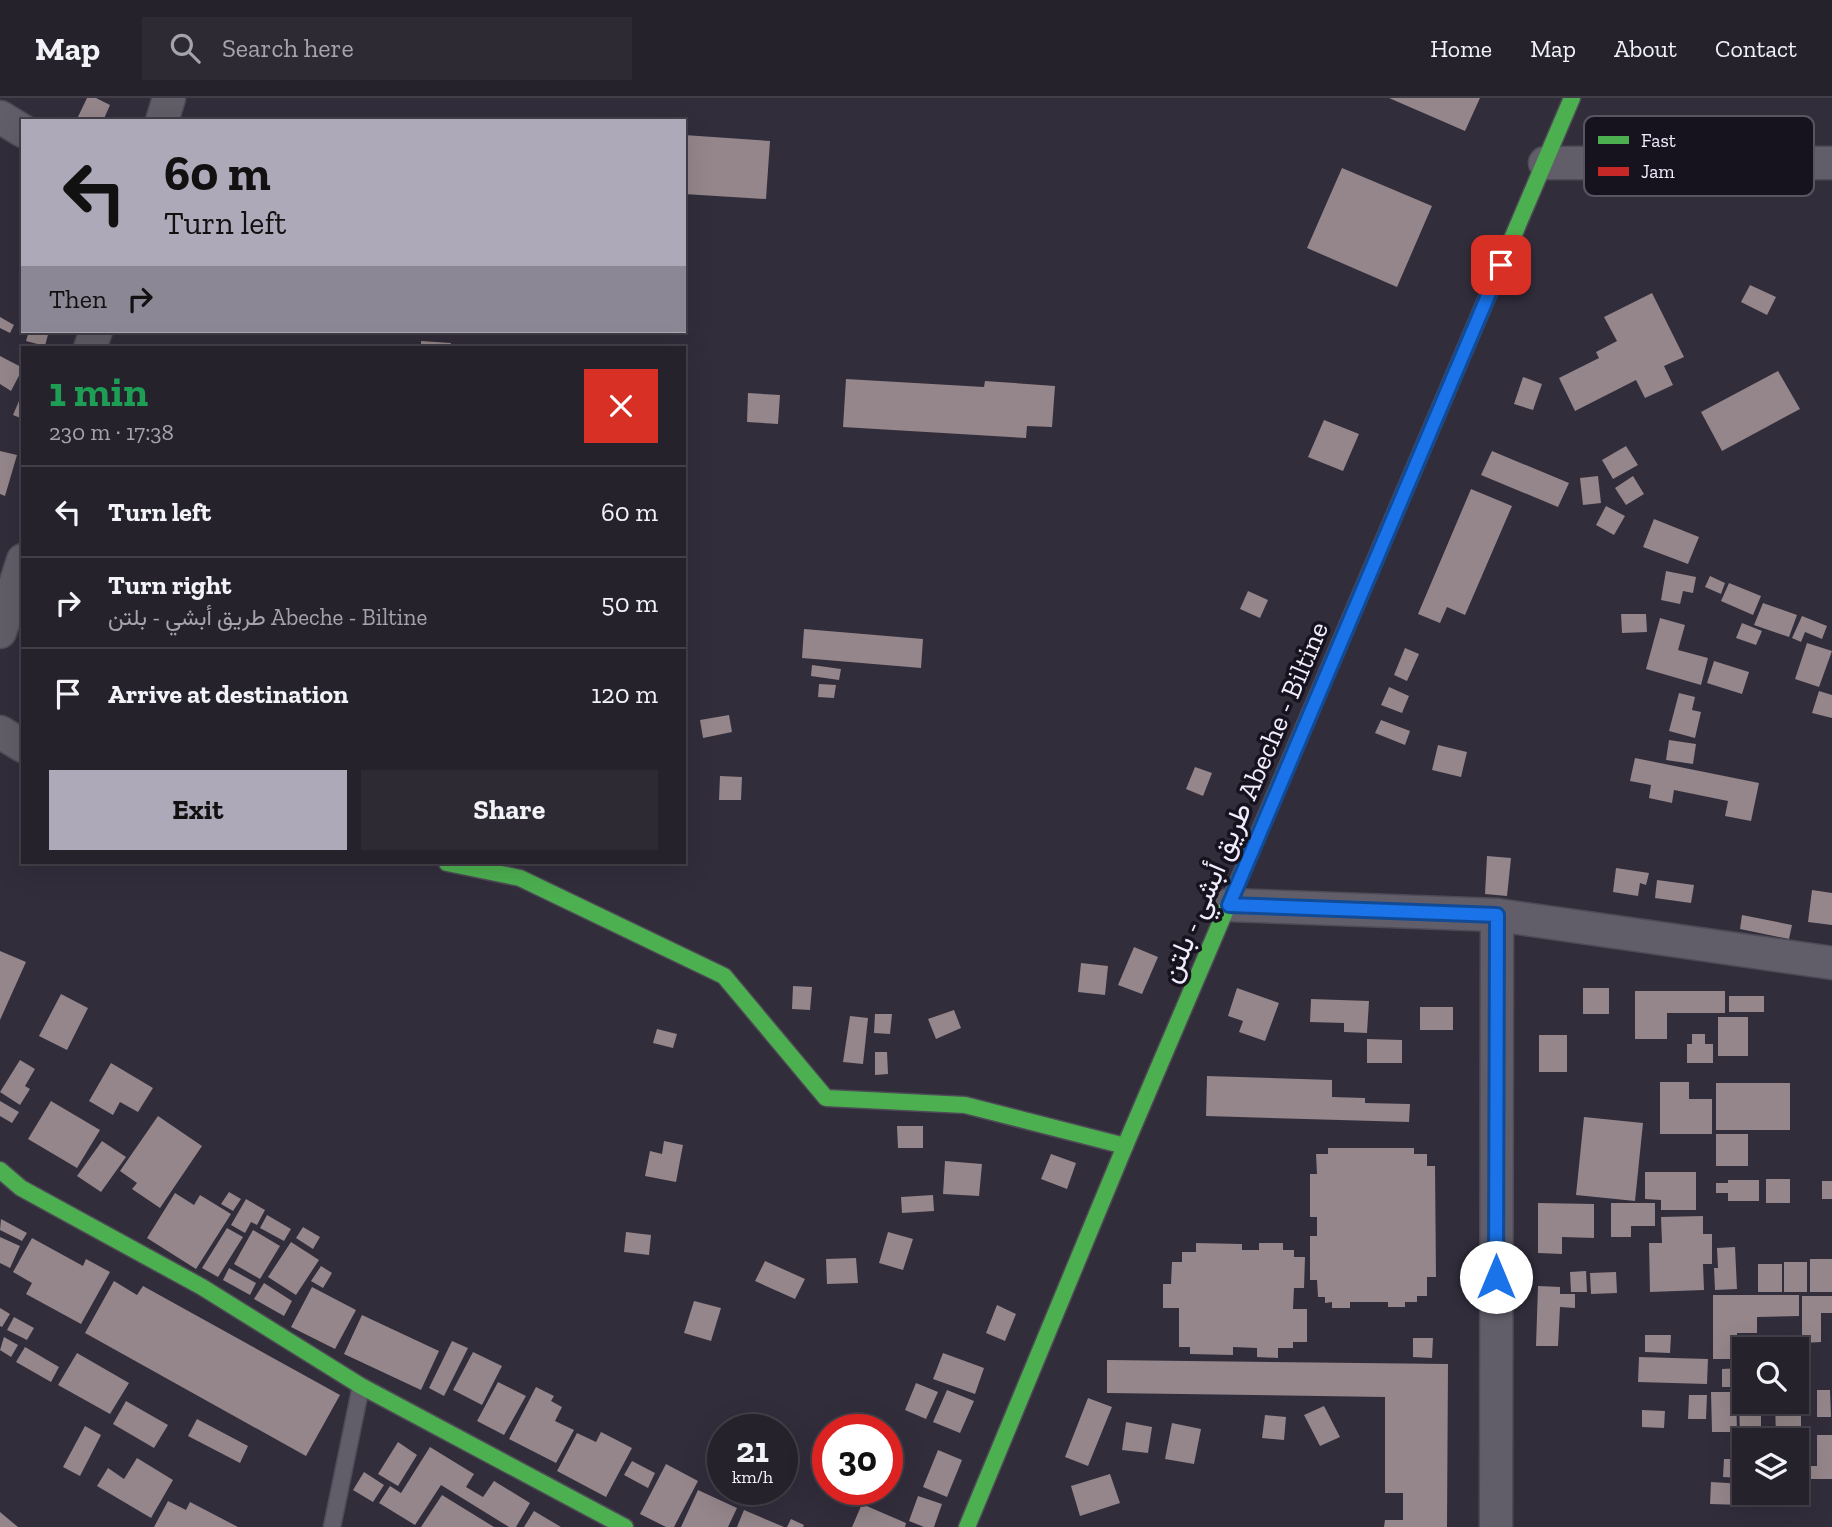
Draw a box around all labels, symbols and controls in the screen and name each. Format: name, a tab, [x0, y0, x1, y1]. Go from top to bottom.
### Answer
search box	[142, 17, 632, 80]
text: Map	[35, 29, 100, 68]
icon: search	[166, 29, 204, 67]
text: Search here	[222, 32, 354, 64]
text: Home	[1430, 34, 1492, 63]
text: Map	[1530, 34, 1576, 63]
text: About	[1614, 34, 1677, 63]
text: Contact	[1715, 34, 1797, 63]
legend	[1584, 116, 1814, 196]
text: Fast	[1641, 129, 1676, 152]
text: 60 m	[164, 144, 271, 203]
icon: left	[49, 147, 140, 238]
text: Jam	[1641, 160, 1675, 183]
text: Turn left	[164, 204, 286, 242]
pin	[1471, 235, 1531, 295]
icon: arrive	[1482, 246, 1520, 284]
icon: right	[121, 280, 159, 318]
text: Then	[49, 283, 107, 315]
text: 1 min	[49, 366, 148, 417]
button: close	[584, 369, 658, 443]
text: 230 m · 17:38	[49, 418, 174, 446]
icon: left	[49, 493, 87, 531]
text: Turn left	[108, 496, 211, 528]
text: 60 m	[601, 496, 658, 528]
text: Turn right	[108, 569, 231, 601]
icon: right	[49, 584, 87, 622]
text: 50 m	[601, 587, 658, 619]
text: طريق أبشي - بلتن Abeche - Biltine	[108, 603, 427, 631]
street label: طريق أبشي - بلتن Abeche - Biltine	[1153, 617, 1341, 990]
icon: arrive	[49, 675, 87, 713]
text: Arrive at destination	[108, 678, 348, 710]
text: 120 m	[591, 678, 658, 710]
button: Exit	[49, 770, 347, 850]
button: Share	[361, 770, 658, 850]
position arrow	[1459, 1240, 1533, 1314]
map controls	[1732, 1337, 1809, 1505]
button: search	[1732, 1337, 1809, 1414]
speed limit sign: 30	[812, 1414, 903, 1505]
button: layers	[1732, 1428, 1809, 1505]
text: 21	[736, 1429, 769, 1471]
text: km/h	[732, 1466, 773, 1488]

